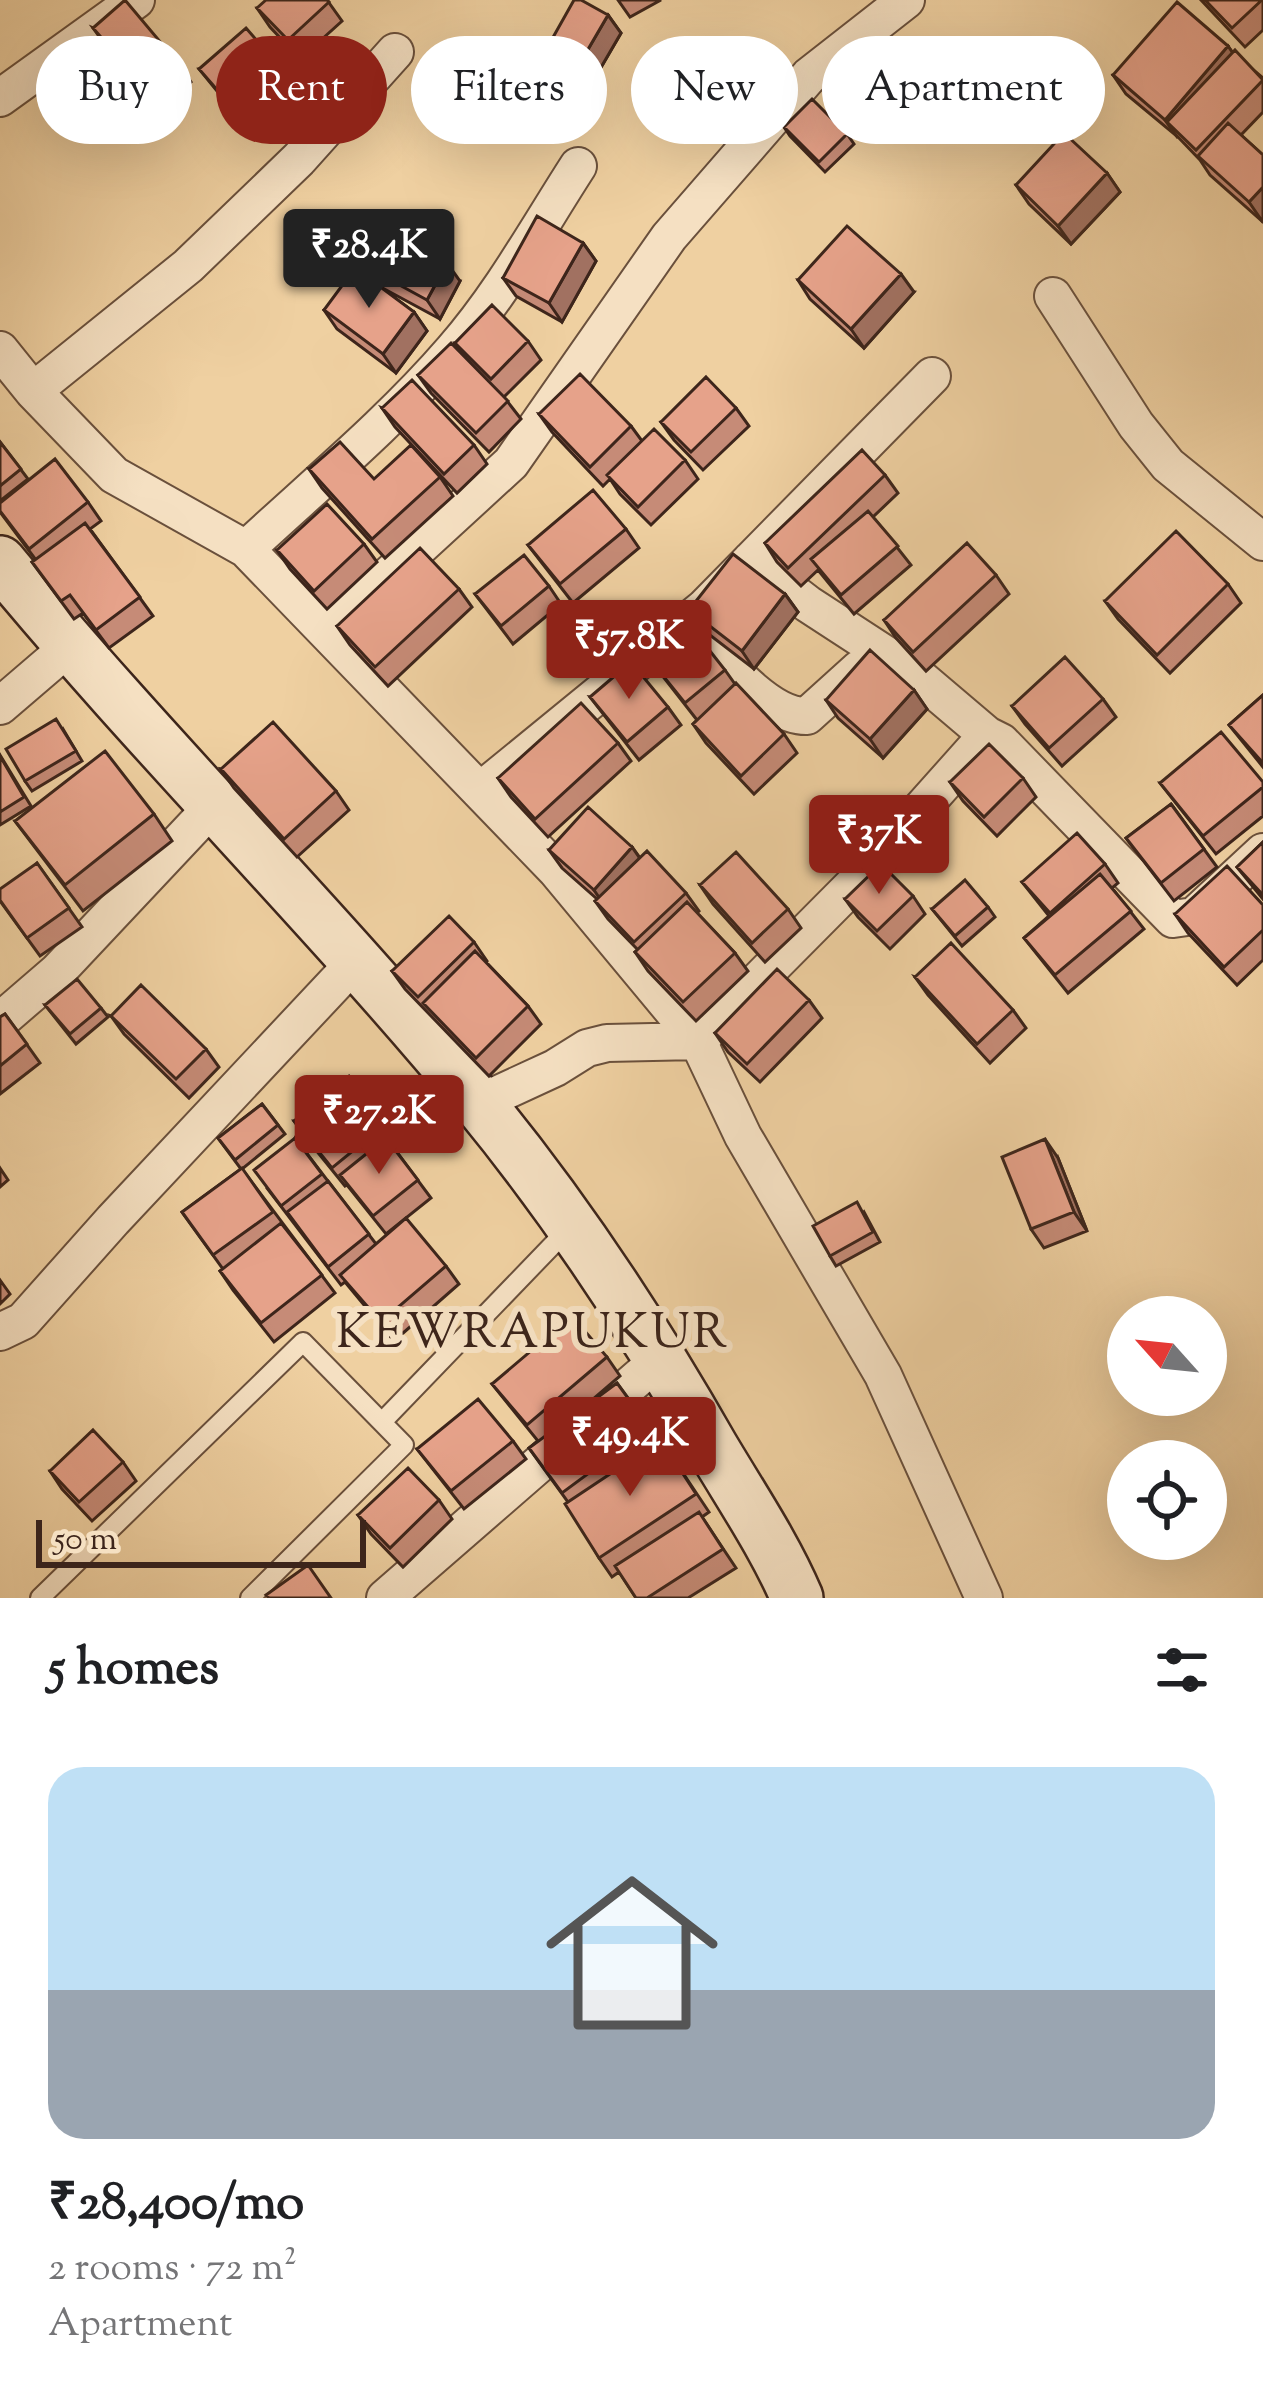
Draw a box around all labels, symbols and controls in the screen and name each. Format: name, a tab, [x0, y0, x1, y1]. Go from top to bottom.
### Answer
chip: Buy	[36, 36, 192, 144]
chip: Rent	[216, 36, 387, 144]
chip: Filters	[411, 36, 607, 144]
chip: New	[631, 36, 798, 144]
chip: Apartment	[822, 36, 1105, 144]
pin: ₹28.4K	[271, 209, 467, 311]
text: ₹28.4K	[310, 220, 428, 276]
pin: ₹57.8K	[531, 600, 727, 702]
text: ₹57.8K	[574, 611, 684, 667]
pin: ₹37K	[808, 795, 950, 897]
text: ₹37K	[836, 806, 922, 862]
pin: ₹27.2K	[281, 1075, 477, 1177]
text: ₹27.2K	[322, 1086, 436, 1142]
north arrow	[1107, 1296, 1227, 1416]
map controls	[1107, 1296, 1227, 1560]
district label: KEWRAPUKUR	[336, 1301, 730, 1370]
pin: ₹49.4K	[532, 1397, 728, 1499]
text: ₹49.4K	[571, 1408, 689, 1464]
button: locate	[1107, 1440, 1227, 1560]
scale bar	[36, 1514, 366, 1567]
text: 50 m	[54, 1517, 117, 1565]
text: 5 homes	[48, 1634, 219, 1707]
icon: filters	[1149, 1637, 1215, 1703]
icon: home	[524, 1845, 740, 2061]
text: ₹28,400/mo	[48, 2169, 304, 2242]
text: 2 rooms · 72 m²	[48, 2242, 297, 2298]
text: Apartment	[48, 2298, 232, 2354]

